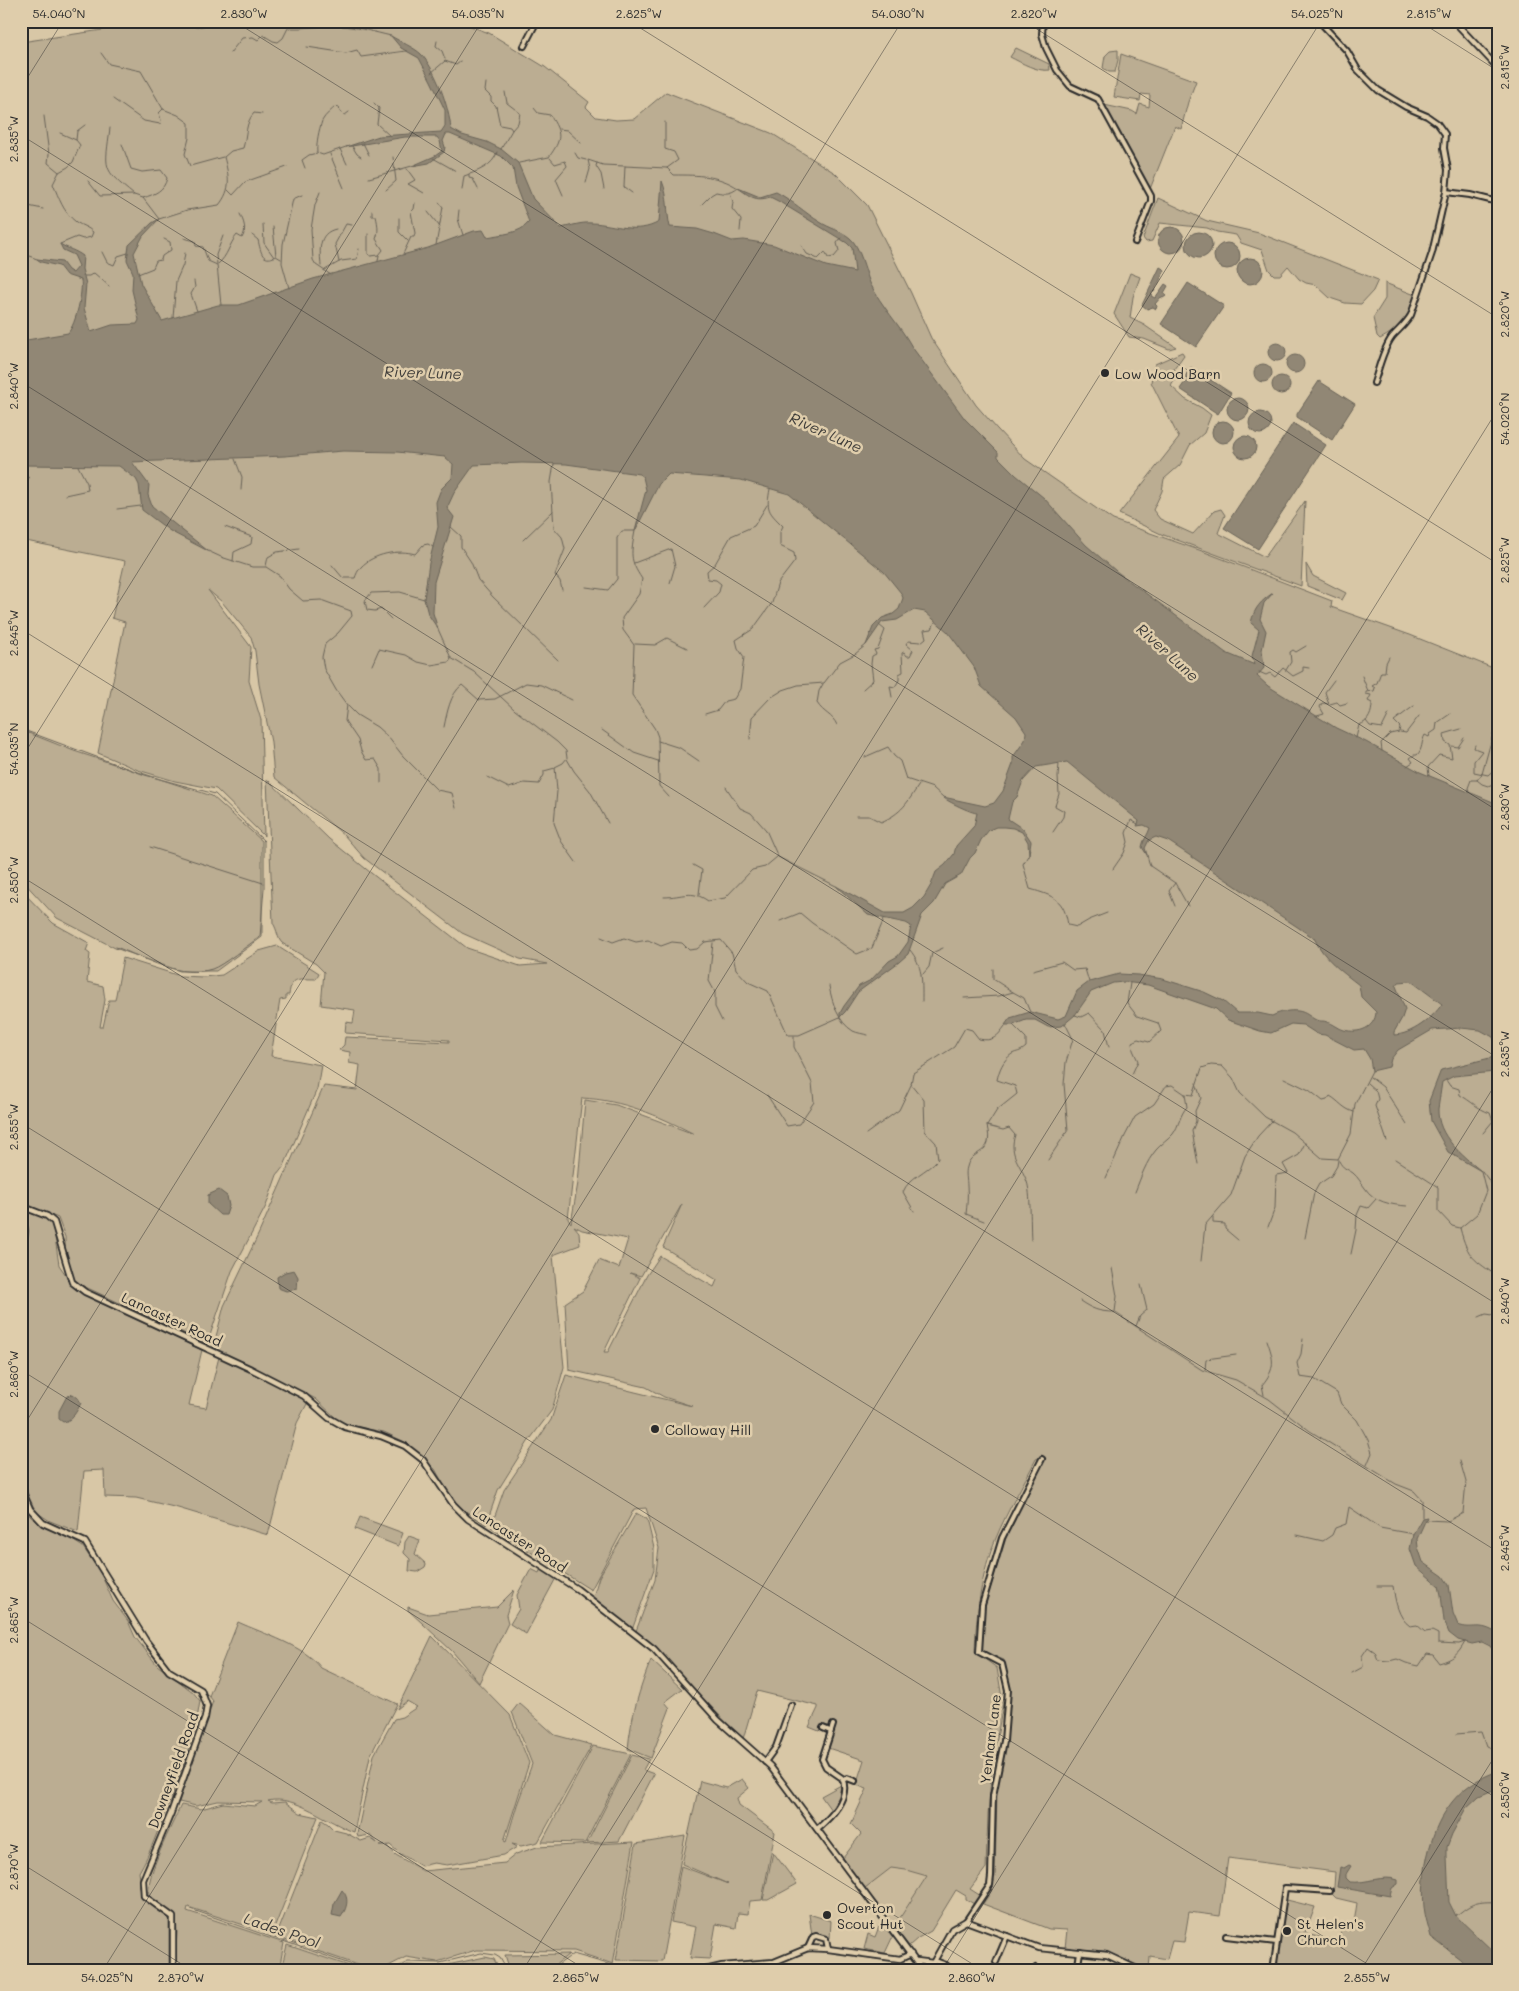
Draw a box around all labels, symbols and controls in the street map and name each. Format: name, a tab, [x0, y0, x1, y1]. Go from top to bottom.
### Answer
text: 54.040°N	[33, 5, 85, 21]
text: 2.830°W	[220, 5, 268, 21]
text: 54.035°N	[452, 5, 504, 21]
text: 2.825°W	[616, 5, 662, 21]
text: 54.030°N	[872, 5, 924, 21]
text: 2.820°W	[1011, 5, 1057, 21]
text: 54.025°N	[1291, 5, 1343, 21]
text: 2.815°W	[1406, 5, 1452, 21]
text: 2.815°W	[1496, 44, 1512, 90]
text: 2.835°W	[5, 116, 21, 162]
text: 2.820°W	[1496, 291, 1512, 337]
water label: River Lune	[384, 361, 462, 383]
text: 2.840°W	[5, 362, 21, 410]
place label: Low Wood Barn	[1115, 364, 1220, 383]
marker: Low Wood Barn	[1099, 367, 1111, 379]
text: 54.020°N	[1496, 393, 1512, 445]
water label: River Lune	[787, 407, 865, 457]
text: 2.825°W	[1496, 537, 1512, 583]
text: 2.845°W	[5, 610, 21, 656]
water label: River Lune	[1133, 619, 1203, 685]
text: 54.035°N	[5, 723, 21, 775]
text: 2.830°W	[1496, 783, 1512, 831]
text: 2.850°W	[5, 856, 21, 904]
text: 2.835°W	[1496, 1031, 1512, 1077]
text: 2.855°W	[5, 1104, 21, 1150]
text: 2.840°W	[1496, 1277, 1512, 1325]
street label: Lancaster Road	[119, 1287, 225, 1351]
text: 2.860°W	[5, 1350, 21, 1398]
place label: Colloway Hill	[665, 1420, 751, 1439]
marker: Colloway Hill	[649, 1423, 661, 1435]
street label: Lancaster Road	[469, 1501, 571, 1577]
text: 2.845°W	[1496, 1525, 1512, 1571]
text: 2.865°W	[5, 1597, 21, 1643]
street label: Yenham Lane	[975, 1693, 1005, 1785]
street label: Downeyfield Road	[143, 1709, 203, 1831]
text: 2.850°W	[1496, 1771, 1512, 1819]
text: 2.870°W	[5, 1844, 21, 1890]
place label: Overton Scout Hut	[837, 1898, 904, 1933]
water label: Lades Pool	[241, 1908, 323, 1952]
marker: Overton Scout Hut	[821, 1909, 833, 1921]
place label: St Helen's Church	[1297, 1914, 1364, 1949]
marker: St Helen's Church	[1281, 1925, 1293, 1937]
text: 54.025°N	[81, 1969, 133, 1985]
text: 2.870°W	[158, 1969, 204, 1985]
text: 2.865°W	[553, 1969, 599, 1985]
text: 2.860°W	[948, 1969, 996, 1985]
text: 2.855°W	[1344, 1969, 1390, 1985]

